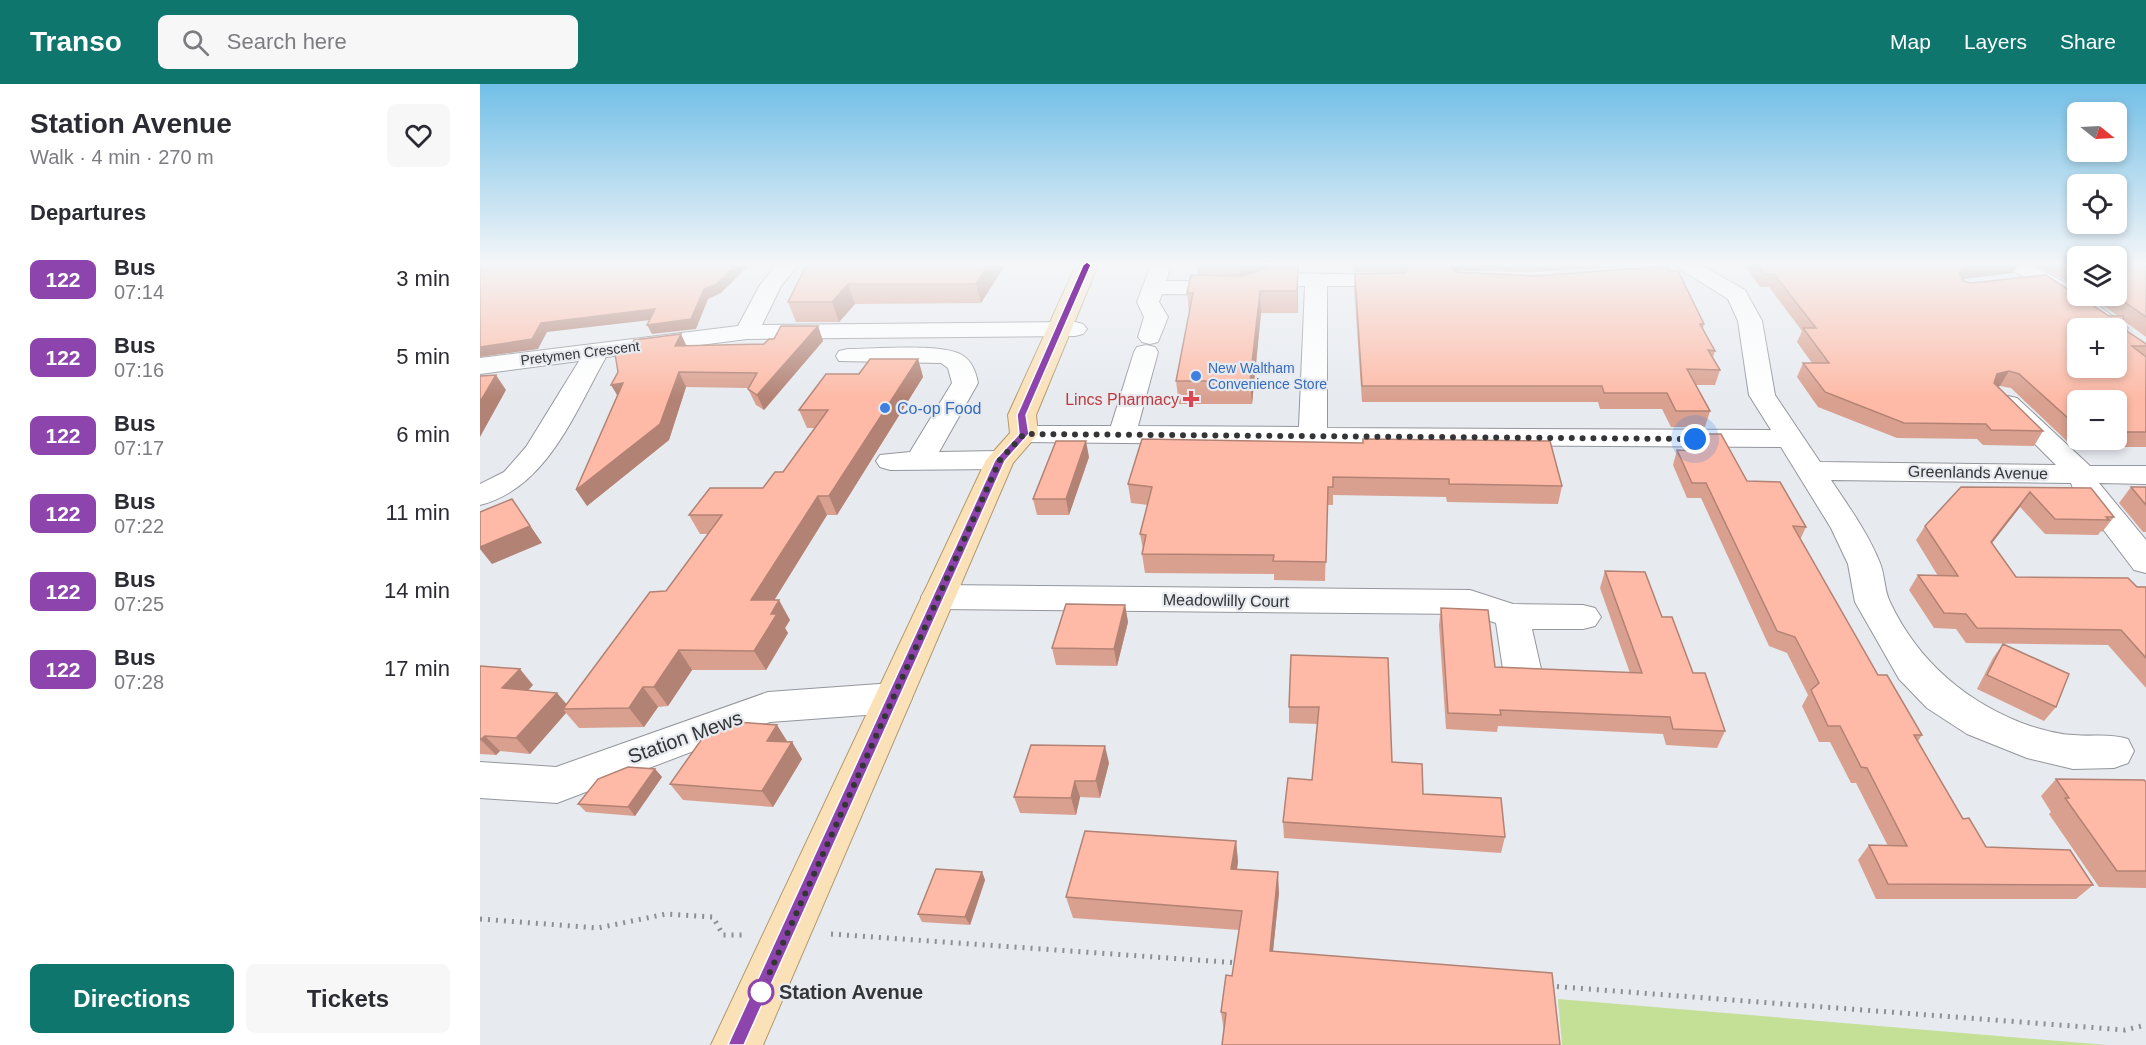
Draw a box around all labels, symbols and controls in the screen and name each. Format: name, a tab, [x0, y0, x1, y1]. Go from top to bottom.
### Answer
search box	[158, 15, 578, 69]
text: Transo	[30, 26, 122, 57]
icon: search	[179, 26, 212, 59]
text: Search here	[227, 29, 347, 54]
text: Map	[1890, 30, 1931, 53]
text: Layers	[1964, 30, 2027, 53]
text: Share	[2060, 30, 2116, 53]
north arrow	[2067, 102, 2127, 162]
map controls	[2067, 102, 2127, 450]
button: heart	[387, 104, 450, 167]
text: Station Avenue	[30, 108, 232, 139]
text: Walk · 4 min · 270 m	[30, 146, 214, 168]
button: locate	[2067, 174, 2127, 234]
text: Departures	[30, 200, 146, 225]
button: layers	[2067, 246, 2127, 306]
text: Bus	[114, 255, 156, 280]
text: 3 min	[396, 266, 450, 291]
text: 122	[45, 268, 81, 291]
text: 07:14	[114, 281, 164, 303]
button: +	[2067, 318, 2127, 378]
text: Bus	[114, 333, 156, 358]
street label: Pretymen Crescent	[520, 338, 641, 368]
text: 5 min	[396, 344, 450, 369]
text: 122	[45, 346, 81, 369]
text: 07:16	[114, 359, 164, 381]
place label: New Waltham Convenience Store	[1208, 360, 1327, 392]
marker: New Waltham Convenience Store	[1189, 369, 1203, 383]
button: −	[2067, 390, 2127, 450]
place label: Lincs Pharmacy	[1065, 391, 1179, 408]
marker: Lincs Pharmacy	[1184, 392, 1198, 406]
place label: Co-op Food	[897, 400, 982, 417]
marker: Co-op Food	[878, 401, 892, 415]
text: Bus	[114, 411, 156, 436]
text: 6 min	[396, 422, 450, 447]
text: 122	[45, 424, 81, 447]
your location	[1680, 424, 1710, 454]
text: 07:17	[114, 437, 164, 459]
street label: Greenlands Avenue	[1908, 463, 2048, 482]
text: Bus	[114, 489, 156, 514]
text: 11 min	[386, 500, 450, 525]
text: 122	[45, 502, 81, 525]
text: 07:22	[114, 515, 164, 537]
text: Bus	[114, 567, 156, 592]
text: 14 min	[384, 578, 450, 603]
text: 122	[45, 580, 81, 603]
street label: Meadowlilly Court	[1163, 591, 1290, 610]
text: 07:25	[114, 593, 164, 615]
text: Bus	[114, 645, 156, 670]
text: 17 min	[384, 656, 450, 681]
text: 122	[45, 658, 81, 681]
text: 07:28	[114, 671, 164, 693]
street label: Station Mews	[625, 706, 745, 768]
button: Directions	[30, 964, 234, 1033]
button: Tickets	[246, 964, 450, 1033]
marker: Station Avenue	[748, 979, 774, 1005]
place label: Station Avenue	[779, 981, 923, 1003]

